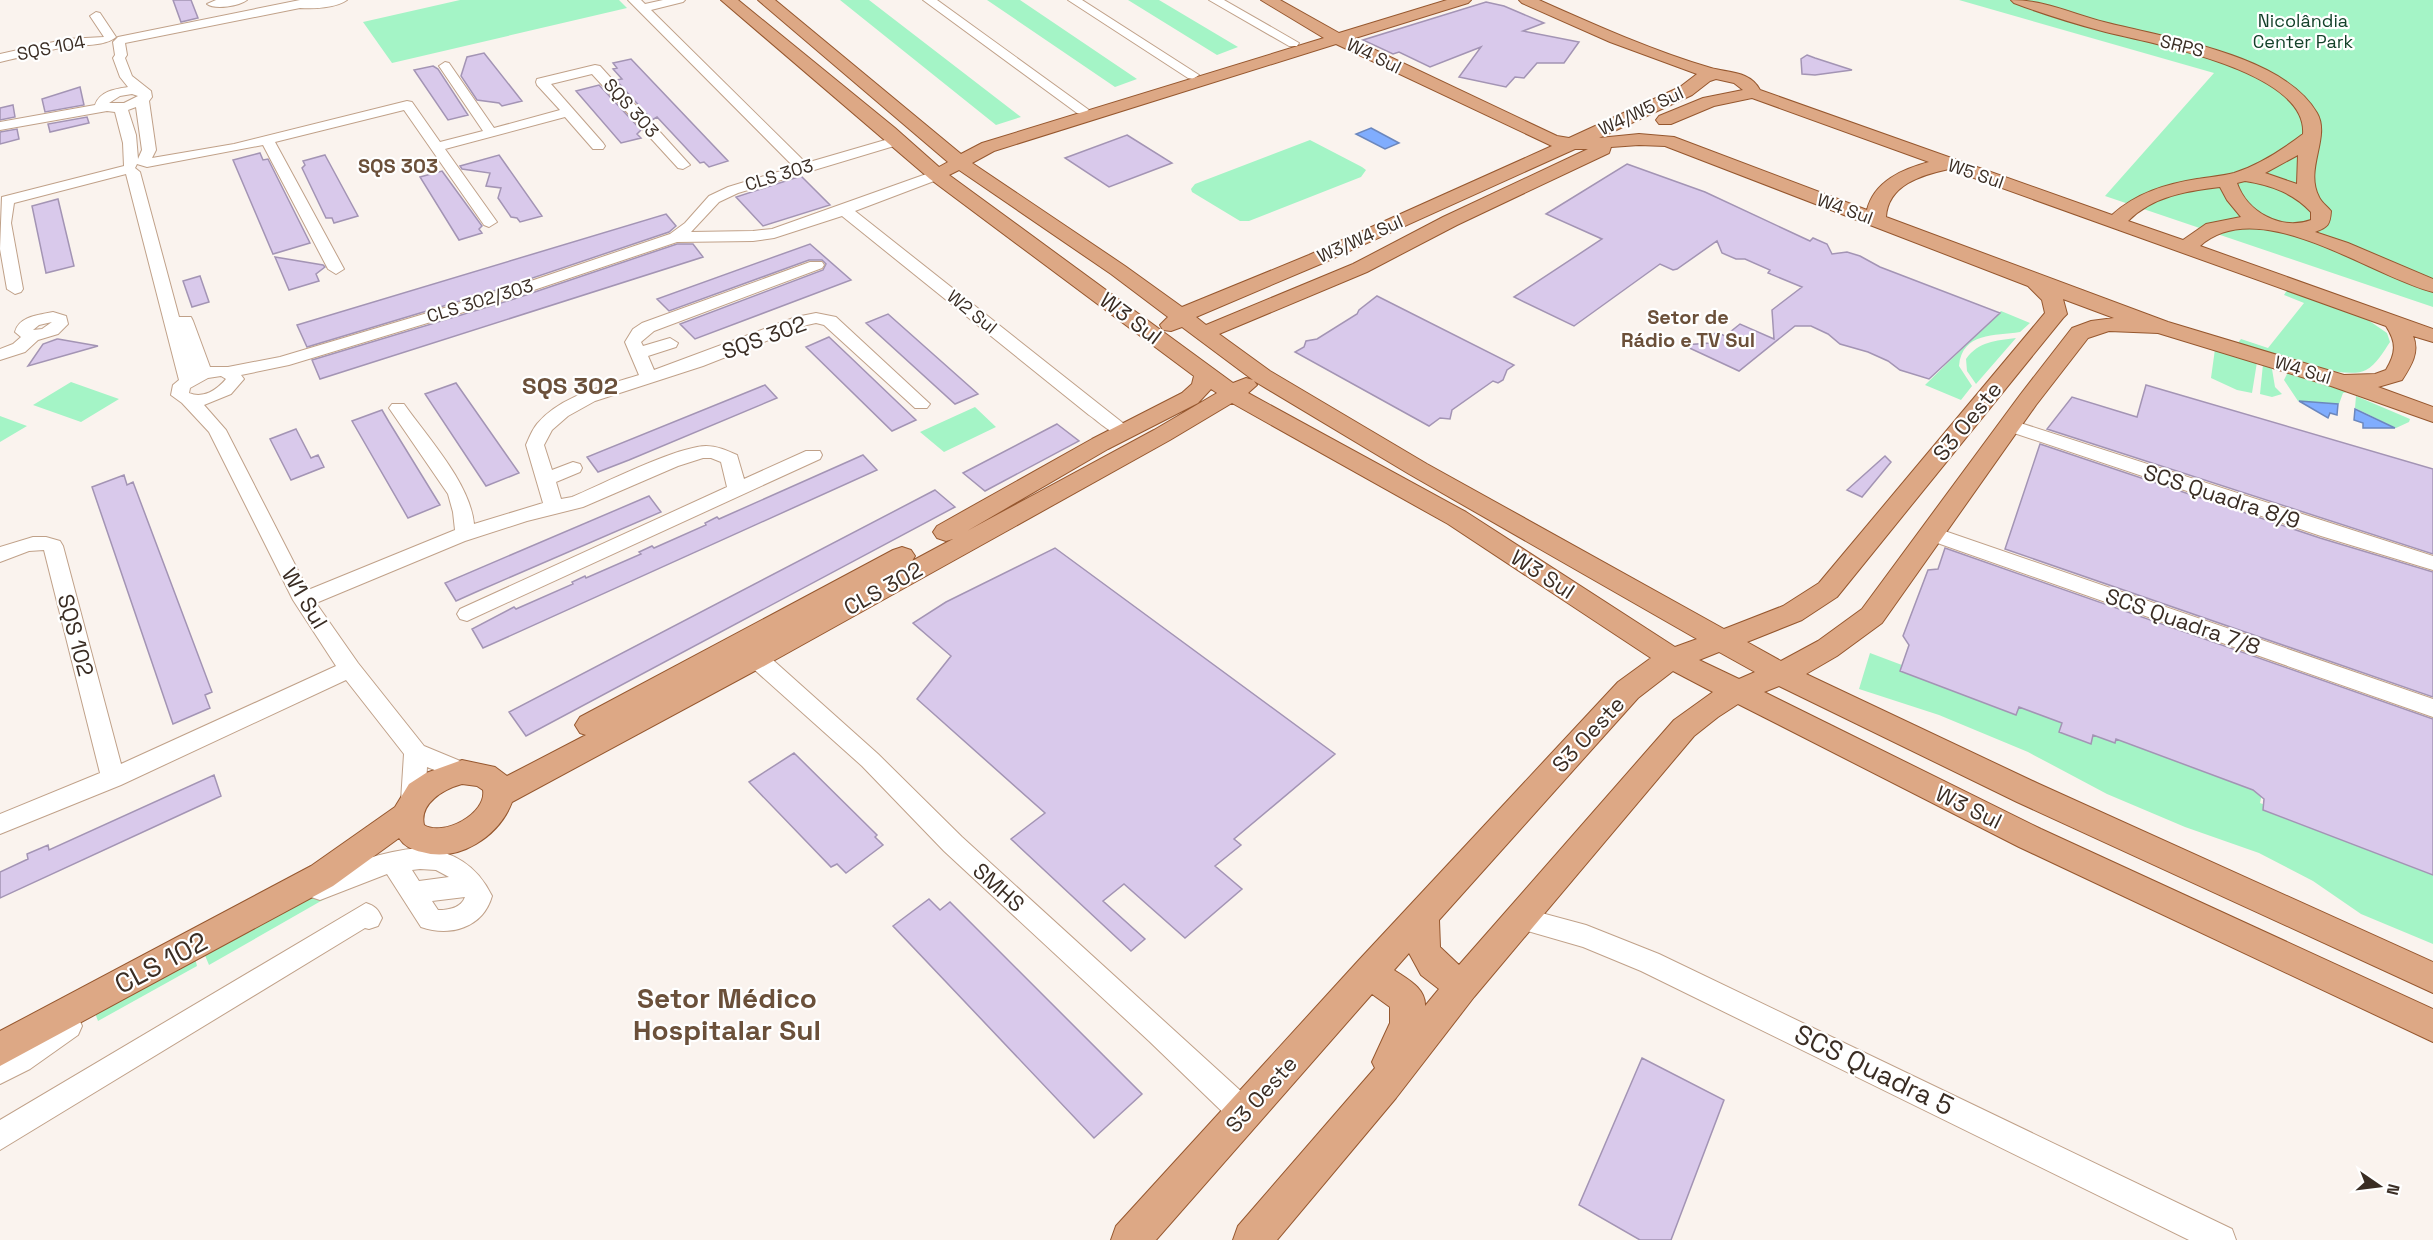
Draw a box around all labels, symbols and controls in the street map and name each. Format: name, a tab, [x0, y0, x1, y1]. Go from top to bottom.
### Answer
park label: Nicolândia Center Park	[2253, 9, 2354, 53]
street label: SRPS	[2158, 29, 2206, 62]
street label: SQS 104	[15, 30, 87, 65]
street label: W4 Sul	[1343, 32, 1405, 79]
street label: SQS 303	[599, 73, 664, 142]
street label: W4/W5 Sul	[1595, 81, 1687, 140]
district label: SQS 303	[358, 153, 438, 179]
street label: CLS 303	[742, 153, 816, 196]
street label: W5 Sul	[1945, 153, 2007, 194]
street label: W4 Sul	[1814, 188, 1876, 229]
street label: W3/W4 Sul	[1313, 209, 1406, 268]
street label: CLS 302/303	[424, 273, 536, 328]
street label: W2 Sul	[943, 285, 1002, 339]
street label: W3 Sul	[1094, 286, 1168, 350]
district label: Setor de Rádio e TV Sul	[1621, 304, 1755, 353]
street label: SQS 302	[718, 309, 810, 365]
street label: W4 Sul	[2272, 350, 2334, 389]
district label: SQS 302	[522, 370, 618, 401]
street label: S3 Oeste	[1926, 376, 2008, 466]
street label: SCS Quadra 8/9	[2140, 458, 2304, 534]
street label: W3 Sul	[1506, 543, 1580, 605]
street label: CLS 302	[839, 555, 927, 621]
street label: W1 Sul	[276, 562, 334, 634]
street label: SCS Quadra 7/8	[2102, 581, 2264, 661]
street label: SQS 102	[52, 591, 100, 679]
street label: S3 Oeste	[1546, 690, 1630, 778]
street label: W3 Sul	[1931, 779, 2007, 835]
street label: SMHS	[967, 856, 1031, 918]
street label: CLS 102	[108, 924, 213, 1002]
district label: Setor Médico Hospitalar Sul	[633, 980, 821, 1048]
street label: SCS Quadra 5	[1789, 1016, 1960, 1123]
street label: S3 Oeste	[1219, 1050, 1303, 1138]
north arrow	[2349, 1156, 2409, 1216]
text: N	[2382, 1182, 2405, 1197]

